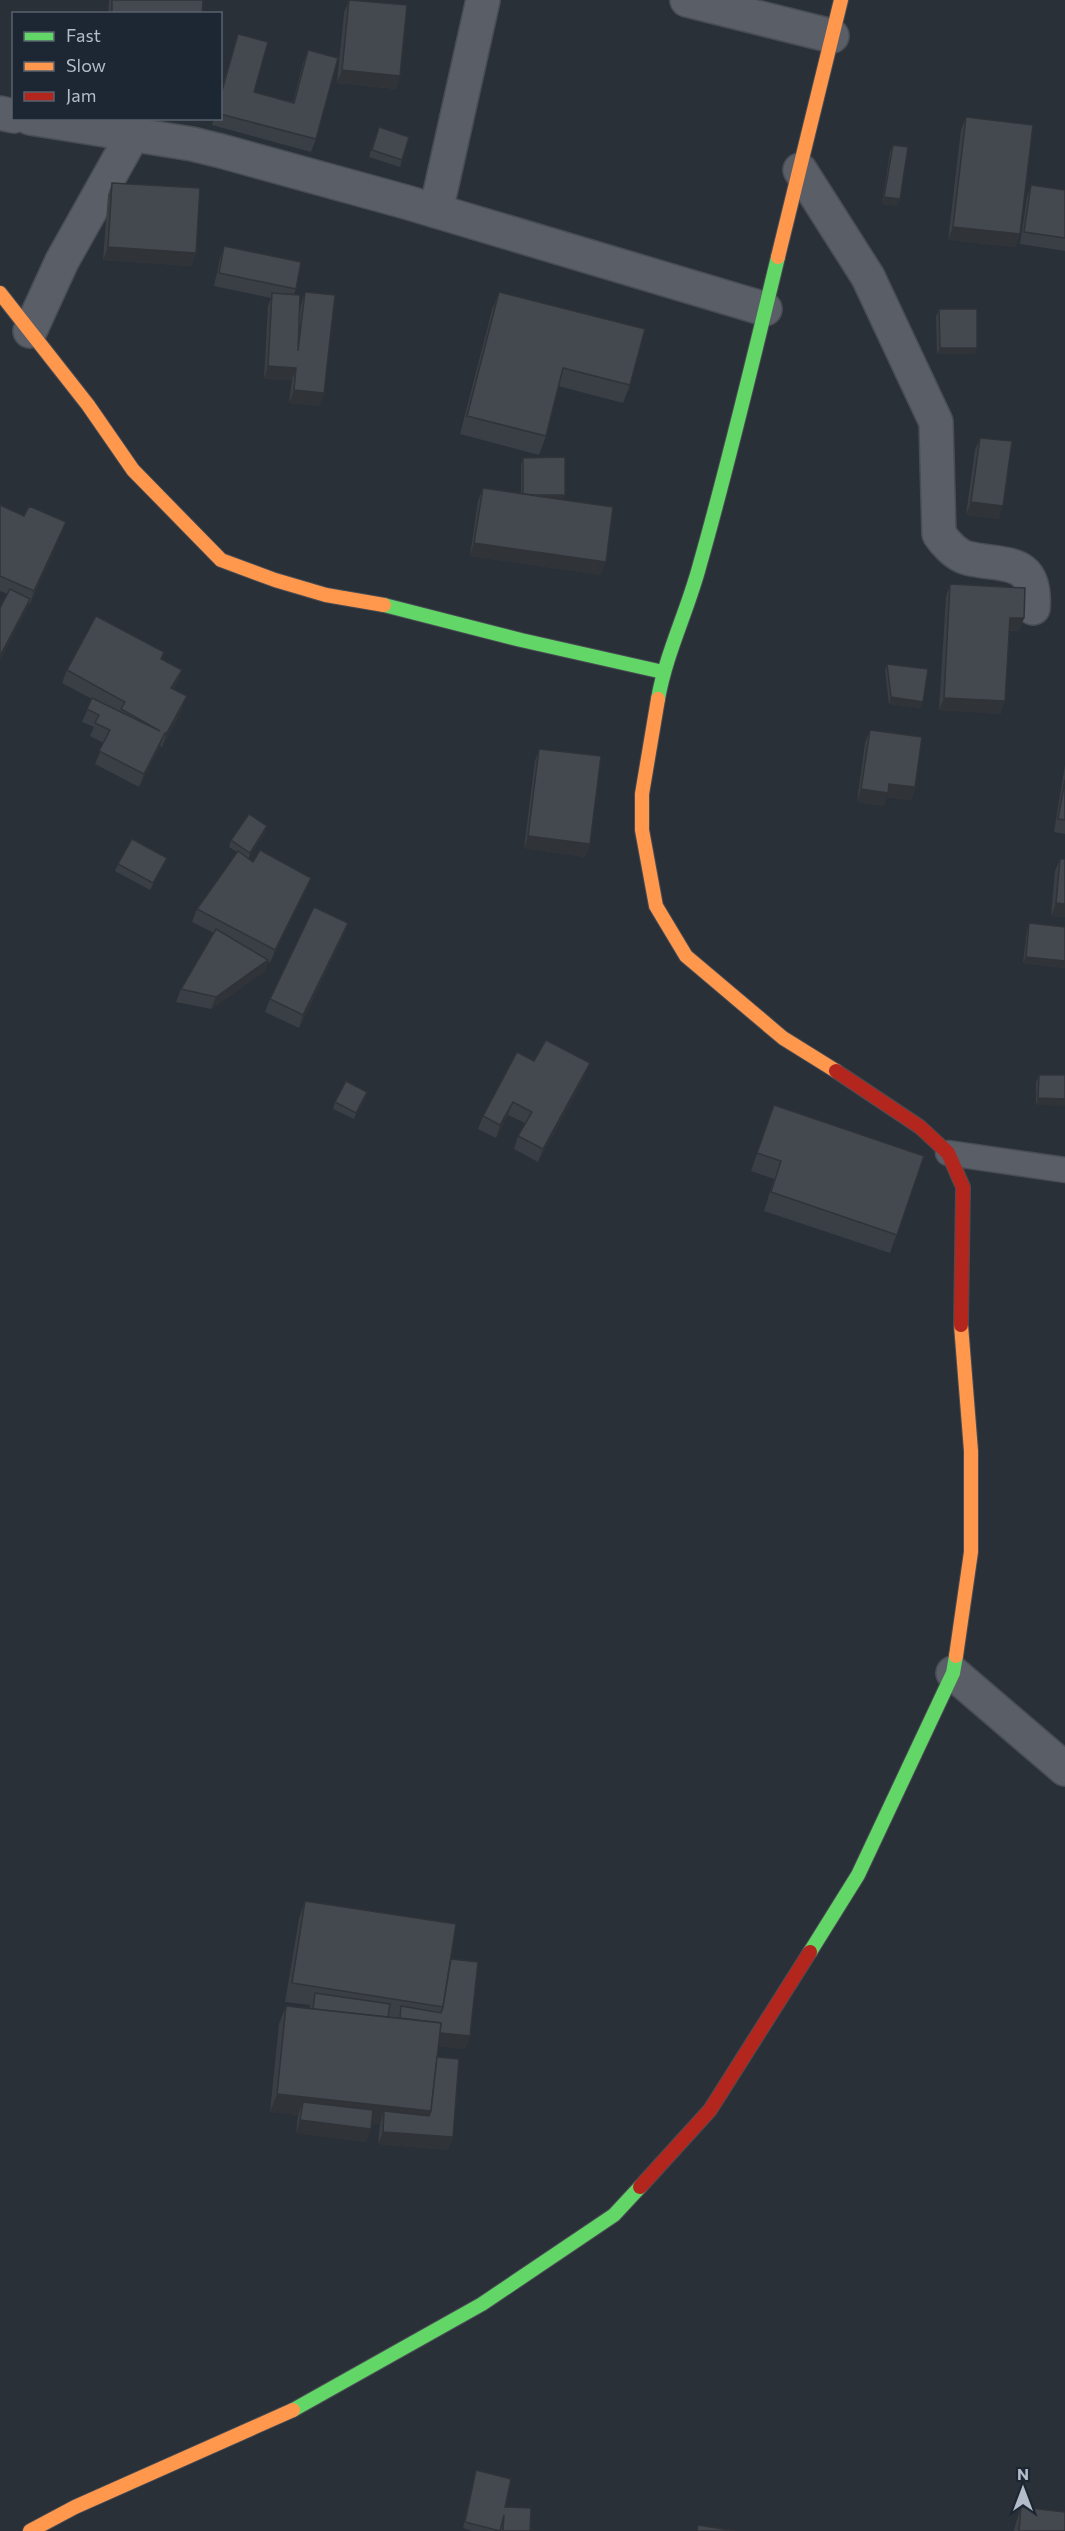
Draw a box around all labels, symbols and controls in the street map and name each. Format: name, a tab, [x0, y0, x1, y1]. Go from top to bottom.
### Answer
legend	[12, 12, 222, 120]
text: Fast	[66, 24, 101, 46]
text: Slow	[66, 54, 106, 76]
text: Jam	[66, 84, 96, 106]
north arrow	[993, 2459, 1053, 2519]
text: N	[1017, 2464, 1029, 2483]

